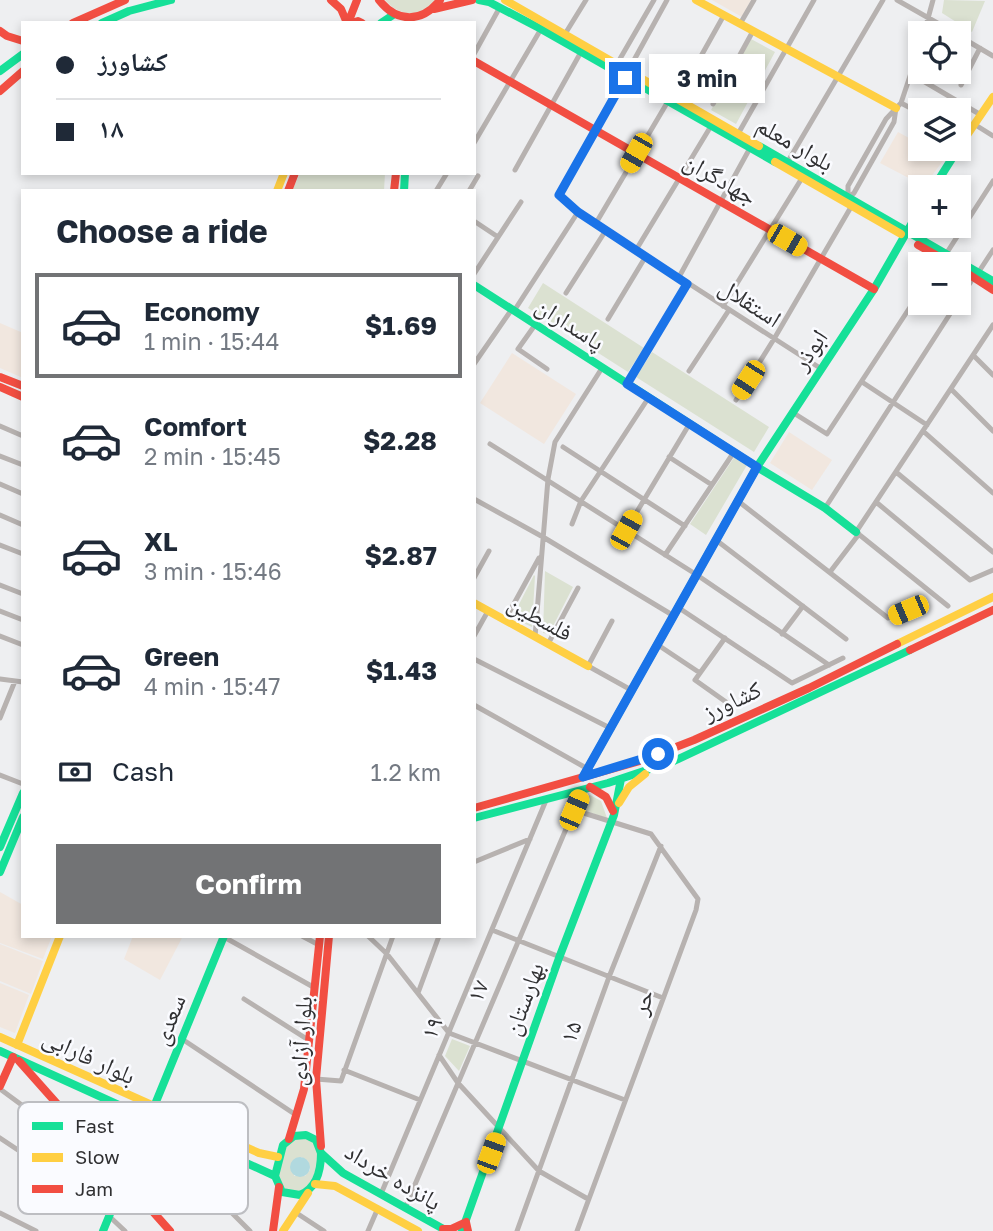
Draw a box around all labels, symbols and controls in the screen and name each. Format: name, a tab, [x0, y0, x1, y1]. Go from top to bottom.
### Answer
map controls	[908, 21, 971, 315]
button: locate	[908, 21, 971, 84]
text: کشاورز	[98, 46, 168, 77]
callout: 3 min	[650, 54, 765, 102]
route end	[609, 62, 641, 94]
text: 3 min	[677, 64, 737, 92]
button: layers	[908, 98, 971, 161]
street label: بلوار معلم	[751, 109, 839, 179]
text: ۱۸	[98, 113, 123, 144]
car	[617, 130, 656, 176]
street label: جهادگران	[678, 145, 763, 211]
button: +	[908, 175, 971, 238]
text: Choose a ride	[56, 212, 268, 250]
car	[764, 220, 811, 260]
button: −	[908, 252, 971, 315]
street label: استقلال	[714, 271, 787, 333]
street label: پاسداران	[530, 290, 611, 357]
icon: car	[60, 294, 123, 357]
text: Economy	[144, 296, 260, 327]
text: $1.69	[365, 310, 437, 341]
street label: ابوذر	[784, 323, 833, 376]
text: 1 min · 15:44	[144, 327, 279, 355]
car	[728, 357, 769, 403]
icon: car	[60, 409, 123, 472]
text: Comfort	[144, 411, 247, 442]
text: $2.28	[363, 425, 437, 456]
text: 2 min · 15:45	[144, 442, 281, 470]
car	[607, 507, 646, 553]
icon: car	[60, 524, 123, 587]
text: XL	[144, 526, 178, 557]
text: $2.87	[365, 540, 437, 571]
text: 3 min · 15:46	[144, 557, 282, 585]
street label: فلسطین	[503, 587, 578, 647]
car	[885, 592, 932, 628]
icon: car	[60, 639, 123, 702]
text: Green	[144, 641, 219, 672]
text: $1.43	[366, 655, 437, 686]
text: 4 min · 15:47	[144, 672, 280, 700]
street label: کشاورز	[696, 673, 765, 726]
route start	[642, 738, 674, 770]
icon: cash	[56, 753, 94, 791]
text: Cash	[112, 756, 174, 787]
text: 1.2 km	[371, 758, 441, 786]
car	[557, 787, 592, 833]
button: Confirm	[56, 844, 441, 924]
street label: بهارستان	[496, 958, 550, 1039]
street label: ۱۷	[459, 975, 494, 1006]
street label: حر	[623, 985, 659, 1019]
street label: سعدی	[144, 990, 192, 1049]
street label: بلوار آزادی	[282, 995, 318, 1087]
street label: ۱۹	[413, 1012, 448, 1043]
street label: ۱۵	[552, 1016, 587, 1047]
street label: بلوار فارابی	[38, 1022, 141, 1091]
legend	[18, 1102, 248, 1214]
text: Fast	[75, 1114, 114, 1137]
car	[474, 1130, 509, 1176]
street label: پانزده خرداد	[340, 1136, 447, 1217]
text: Slow	[75, 1145, 120, 1168]
text: Jam	[75, 1177, 113, 1200]

